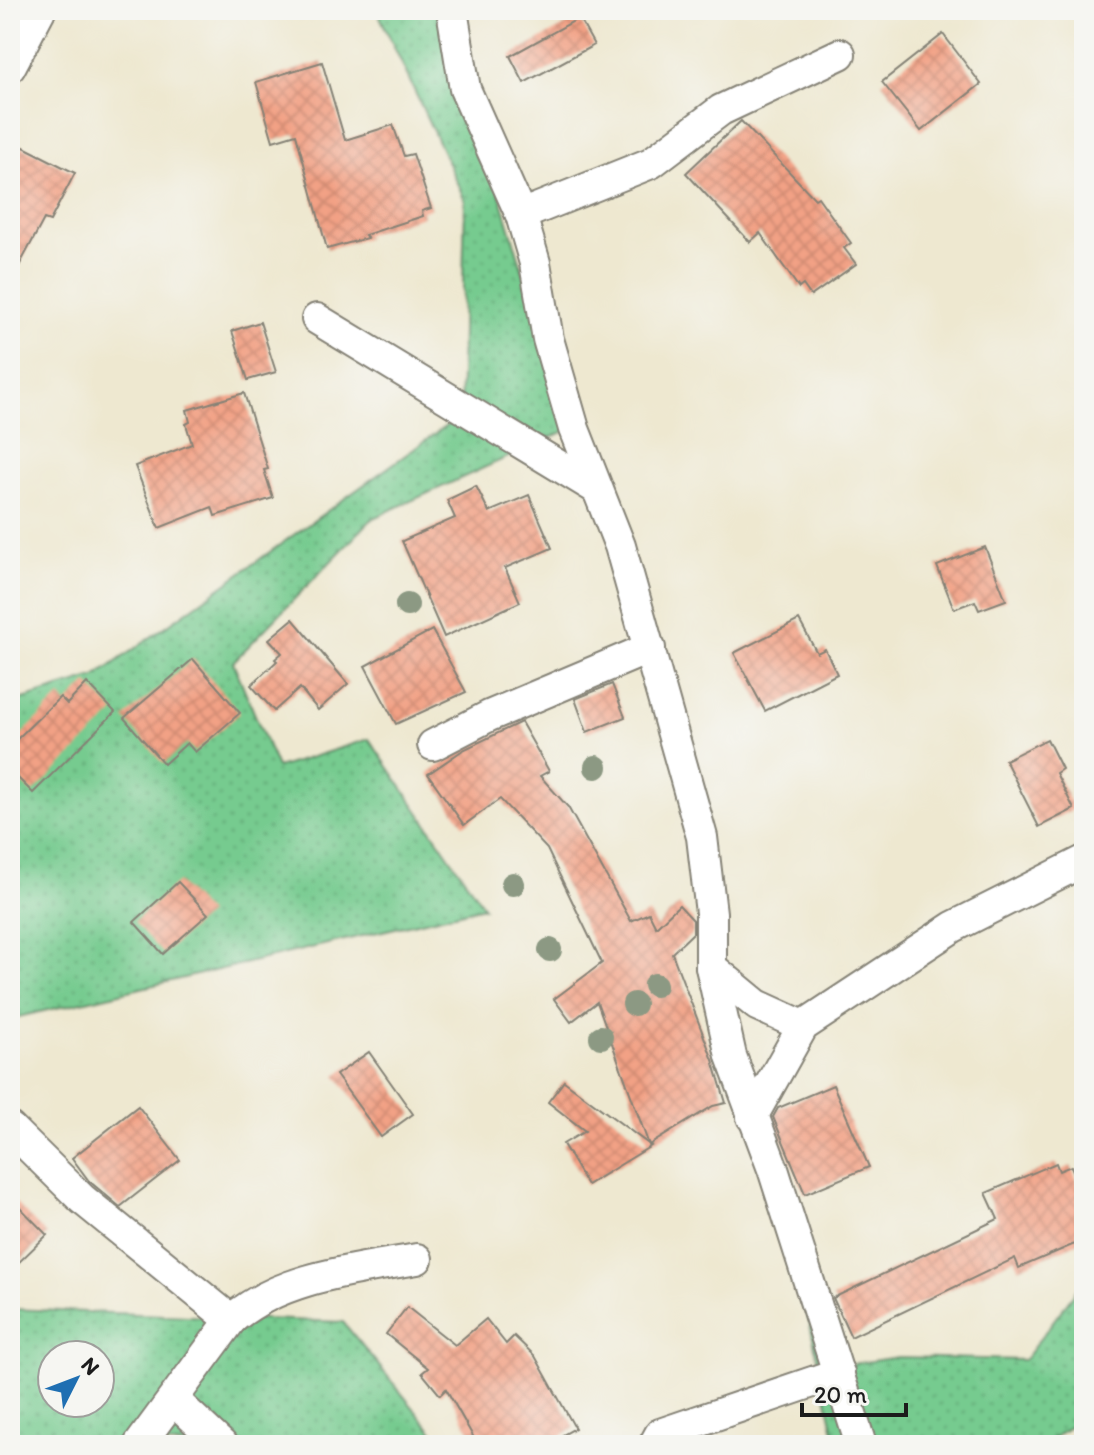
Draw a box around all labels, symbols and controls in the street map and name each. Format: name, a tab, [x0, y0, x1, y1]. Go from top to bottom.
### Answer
north arrow	[36, 1339, 116, 1419]
text: N	[75, 1351, 105, 1381]
scale bar	[802, 1367, 906, 1417]
text: 20 m	[814, 1380, 867, 1409]

